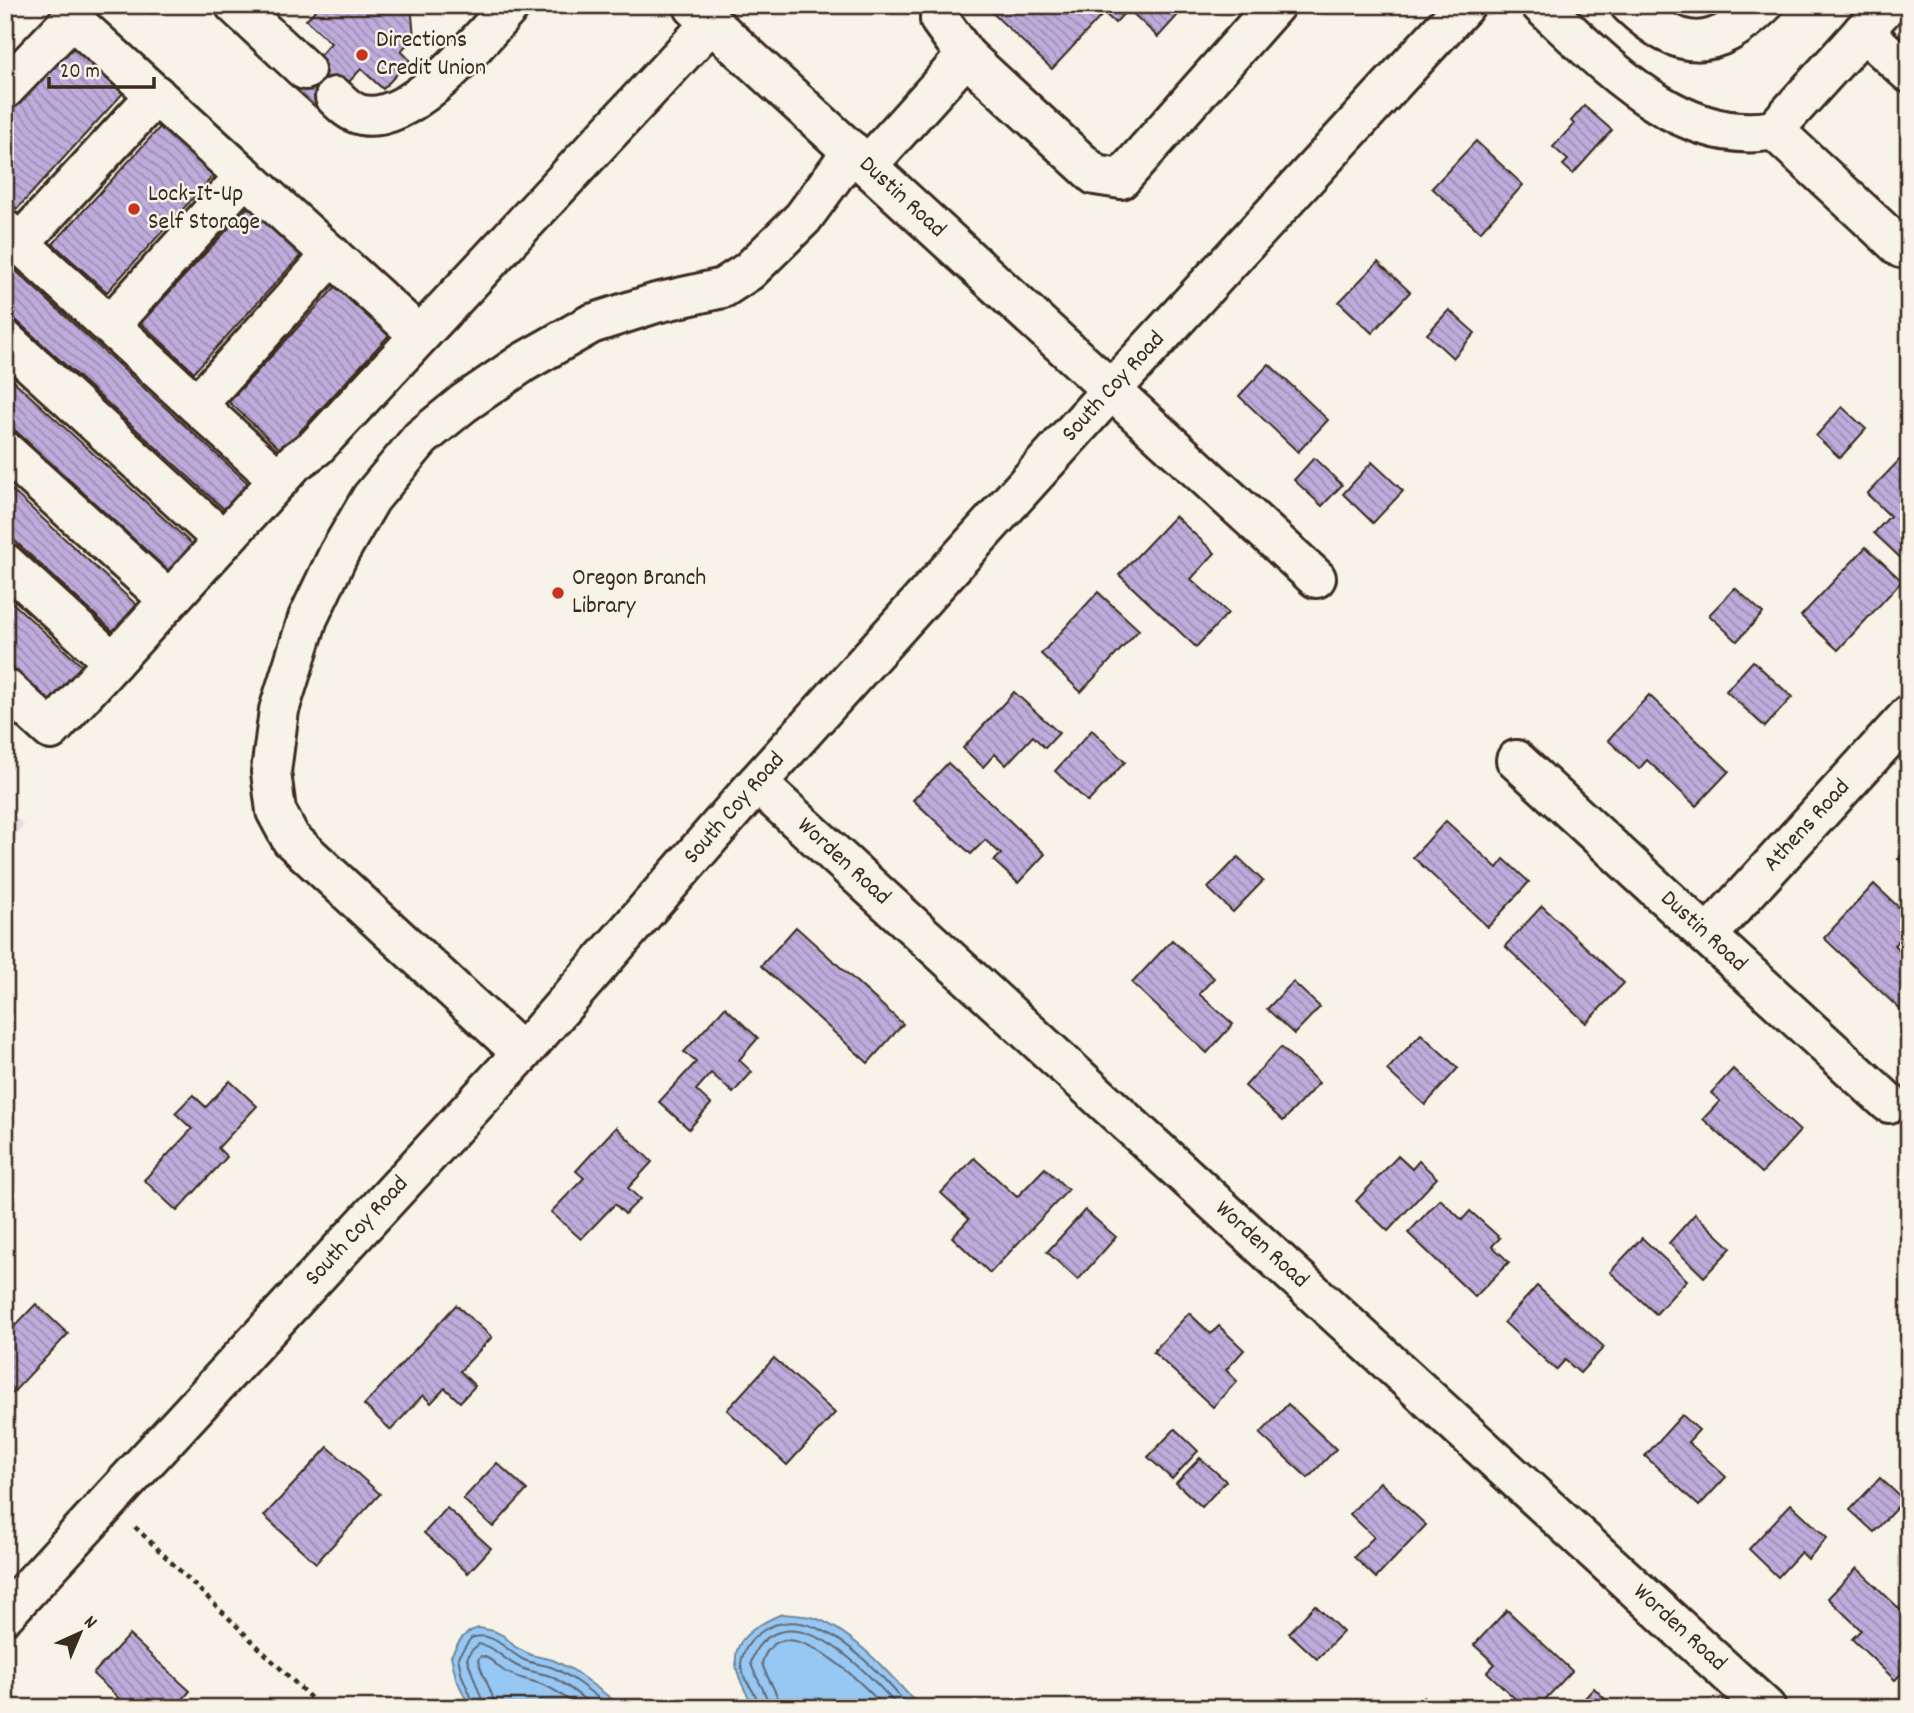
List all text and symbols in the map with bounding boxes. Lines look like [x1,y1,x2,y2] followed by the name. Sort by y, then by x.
[376,24,486,86] place label: Directions Credit Union
[49,46,154,90] scale bar
[354,47,370,63] marker: Directions Credit Union
[60,58,100,88] text: 20 m
[851,149,953,247] street label: Dustin Road
[148,178,260,240] place label: Lock-It-Up Self Storage
[126,201,142,217] marker: Lock-It-Up Self Storage
[1054,324,1174,450] street label: South Coy Road
[572,562,706,624] place label: Oregon Branch Library
[550,585,566,601] marker: Oregon Branch Library
[676,745,794,872] street label: South Coy Road
[1756,772,1859,880] street label: Athens Road
[789,810,898,914] street label: Worden Road
[1652,883,1754,981] street label: Dustin Road
[298,1169,417,1295] street label: South Coy Road
[1207,1193,1316,1297] street label: Worden Road
[1625,1576,1734,1680] street label: Worden Road
[46,1598,116,1668] north arrow
[77,1610,102,1636] text: N

